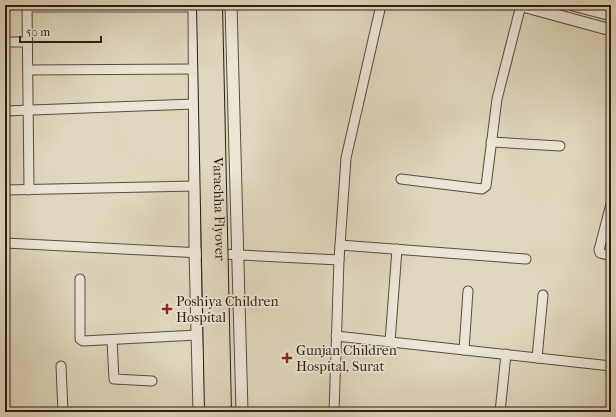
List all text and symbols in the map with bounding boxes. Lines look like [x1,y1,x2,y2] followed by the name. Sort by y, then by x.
[20,18,101,44] scale bar
[26,25,50,39] text: 50 m
[209,156,229,261] street label: Varachha Flyover
[176,293,279,326] place label: Poshiya Children Hospital
[161,303,173,315] marker: Poshiya Children Hospital
[296,342,397,375] place label: Gunjan Children Hospital, Surat
[281,352,293,364] marker: Gunjan Children Hospital, Surat

